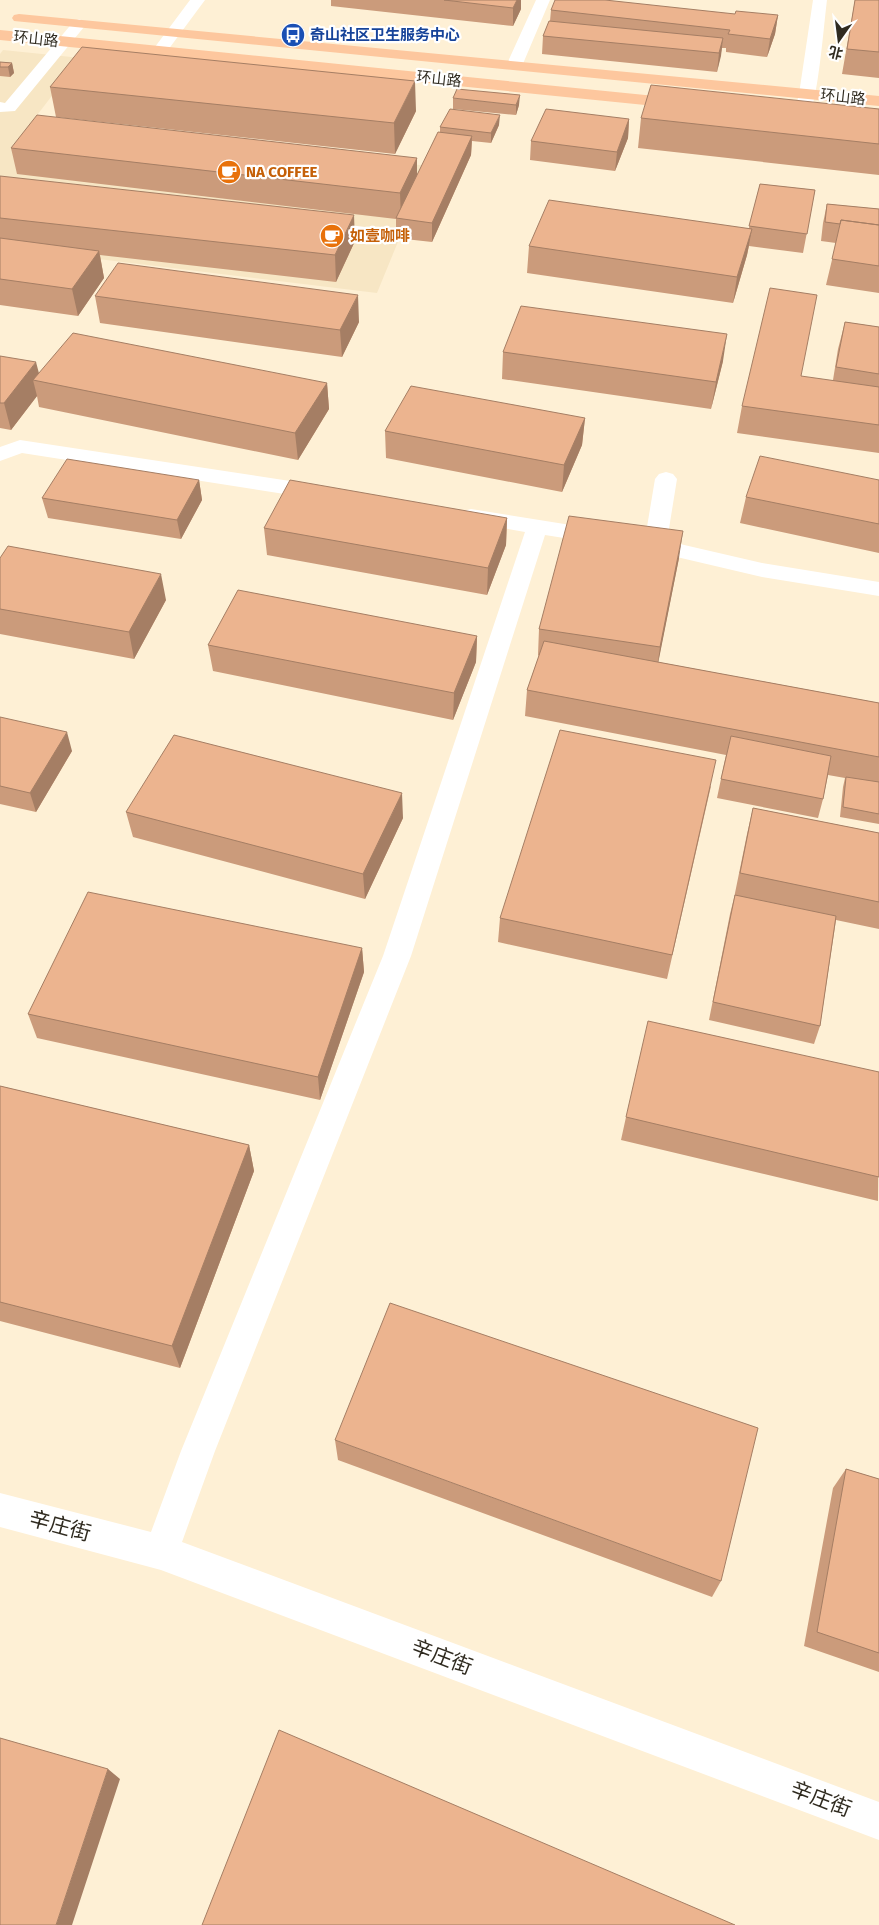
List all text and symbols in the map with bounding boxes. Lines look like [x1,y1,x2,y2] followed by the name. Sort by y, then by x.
[814,15,864,65] north arrow
[280,22,306,48] bus stop icon: 奇山社区卫生服务中心
[310,26,460,44] place label: 奇山社区卫生服务中心
[13,28,59,50] street label: 环山路
[827,42,845,62] text: 北
[416,68,462,90] street label: 环山路
[820,86,866,108] street label: 环山路
[216,159,242,185] cafe icon: NA COFFEE
[246,163,318,181] place label: NA COFFEE
[319,223,345,249] cafe icon: 如壹咖啡
[350,227,410,245] place label: 如壹咖啡
[26,1505,94,1547] street label: 辛庄街
[408,1634,476,1680] street label: 辛庄街
[787,1776,855,1822] street label: 辛庄街

